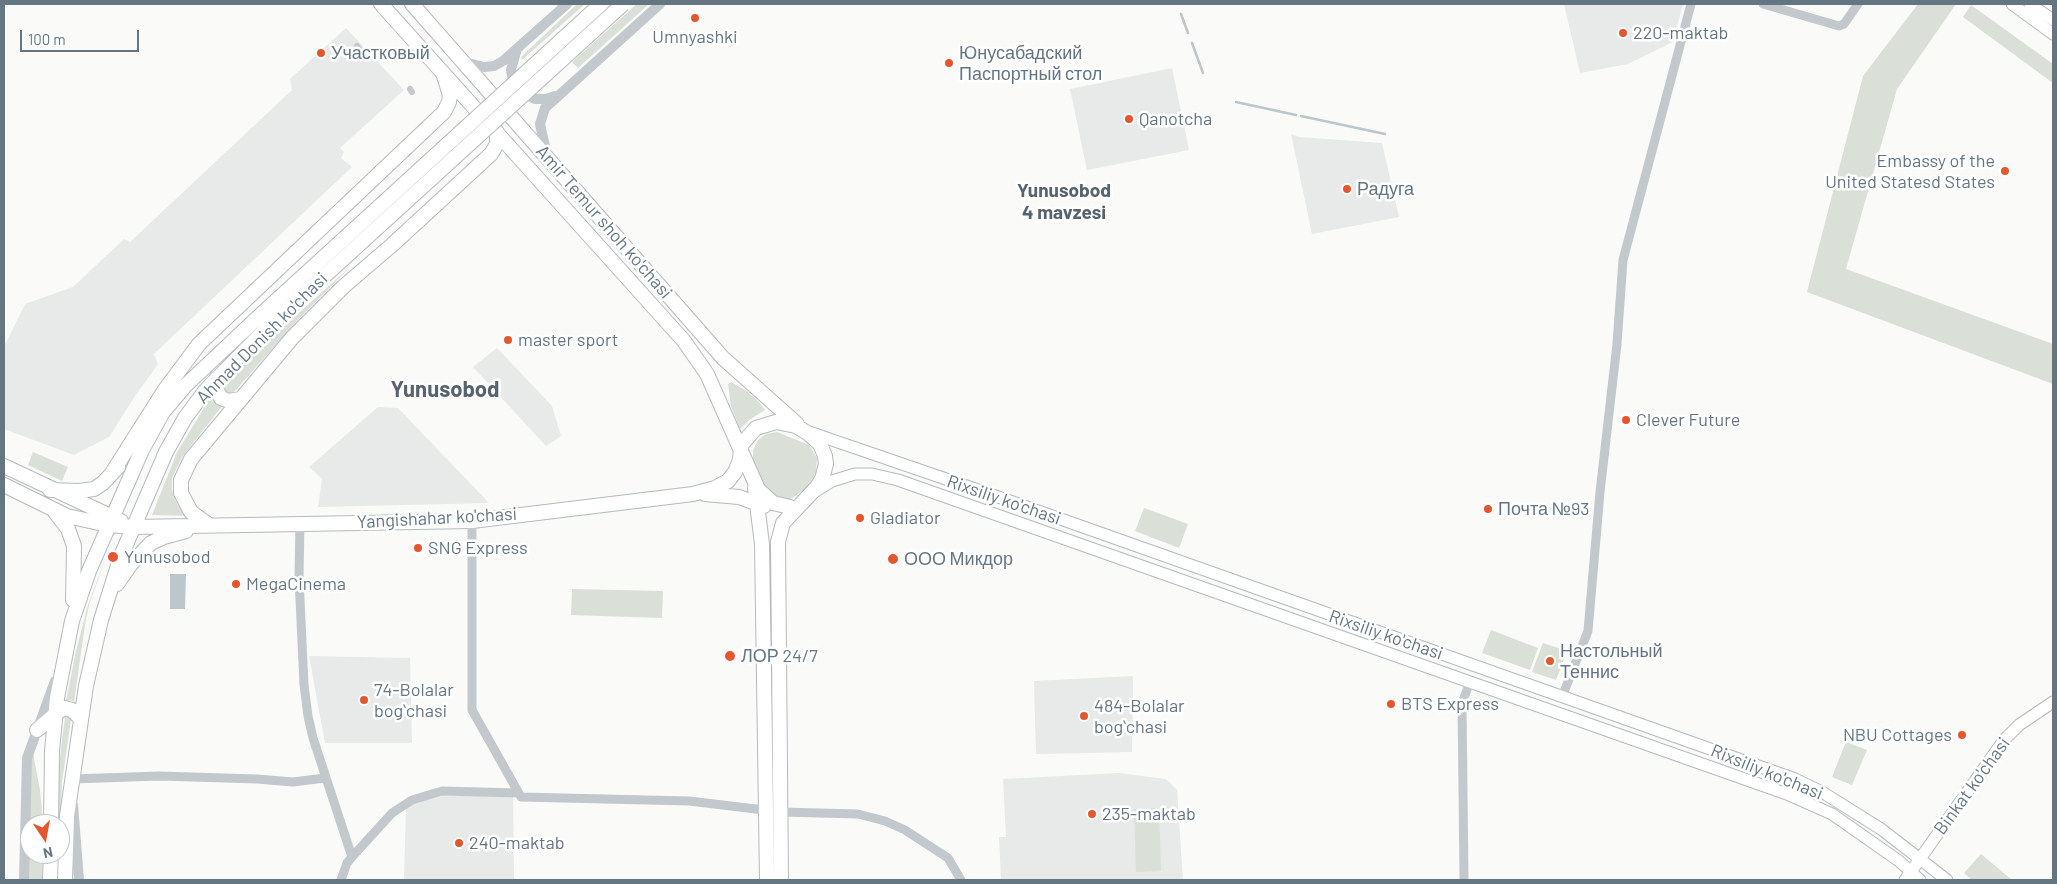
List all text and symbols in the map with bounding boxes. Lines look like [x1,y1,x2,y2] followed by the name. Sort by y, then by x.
[689,12,701,24] marker: Umnyashki
[22,20,141,52] scale bar
[1633,22,1728,44] place label: 220-maktab
[652,26,738,48] place label: Umnyashki
[1617,27,1629,39] marker: 220-maktab
[28,30,66,48] text: 100 m
[331,42,430,64] place label: Участковый
[959,42,1102,84] place label: Юнусабадский Паспортный стол
[315,47,327,59] marker: Участковый
[943,57,955,69] marker: Юнусабадский Паспортный стол
[1139,108,1212,130] place label: Qanotcha
[1123,113,1135,125] marker: Qanotcha
[531,141,677,303] street label: Amir Temur shoh ko'chasi
[1825,150,1995,192] place label: Embassy of the United Statesd States
[1999,165,2011,177] marker: Embassy of the United Statesd States
[1357,178,1414,200] place label: Радуга
[1017,180,1111,224] district label: Yunusobod 4 mavzesi
[1341,183,1353,195] marker: Радуга
[192,268,332,408] street label: Ahmad Donish ko'chasi
[518,329,618,351] place label: master sport
[502,334,514,346] marker: master sport
[390,377,500,403] district label: Yunusobod
[1636,409,1740,431] place label: Clever Future
[1620,414,1632,426] marker: Clever Future
[944,470,1064,530] street label: Rixsiliy ko'chasi
[1498,498,1590,520] place label: Почта №93
[356,503,518,533] street label: Yangishahar ko'chasi
[1482,503,1494,515] marker: Почта №93
[870,507,941,529] place label: Gladiator
[854,512,866,524] marker: Gladiator
[428,537,528,559] place label: SNG Express
[412,542,424,554] marker: SNG Express
[124,546,210,568] place label: Yunusobod
[904,548,1013,570] place label: ООО Микдор
[106,550,120,564] marker: Yunusobod
[886,552,900,566] marker: ООО Микдор
[246,573,346,595] place label: MegaCinema
[230,578,242,590] marker: MegaCinema
[1326,605,1446,665] street label: Rixsiliy ko'chasi
[1560,640,1662,682] place label: Настольный Теннис
[741,645,818,667] place label: ЛОР 24/7
[723,649,737,663] marker: ЛОР 24/7
[1544,655,1556,667] marker: Настольный Теннис
[374,679,454,722] place label: 74-Bolalar bogʻchasi
[1401,693,1499,715] place label: BTS Express
[358,694,370,706] marker: 74-Bolalar bogʻchasi
[1094,695,1185,738] place label: 484-Bolalar bogʻchasi
[1385,698,1397,710] marker: BTS Express
[1078,710,1090,722] marker: 484-Bolalar bogʻchasi
[1843,724,1952,746] place label: NBU Cottages
[1956,729,1968,741] marker: NBU Cottages
[1929,733,2015,839] street label: Binkat ko'chasi
[1708,740,1826,804] street label: Rixsiliy ko'chasi
[1102,803,1196,825] place label: 235-maktab
[1086,808,1098,820] marker: 235-maktab
[20,814,70,864] north arrow
[469,832,565,854] place label: 240-maktab
[453,837,465,849] marker: 240-maktab
[42,844,54,862] text: N

